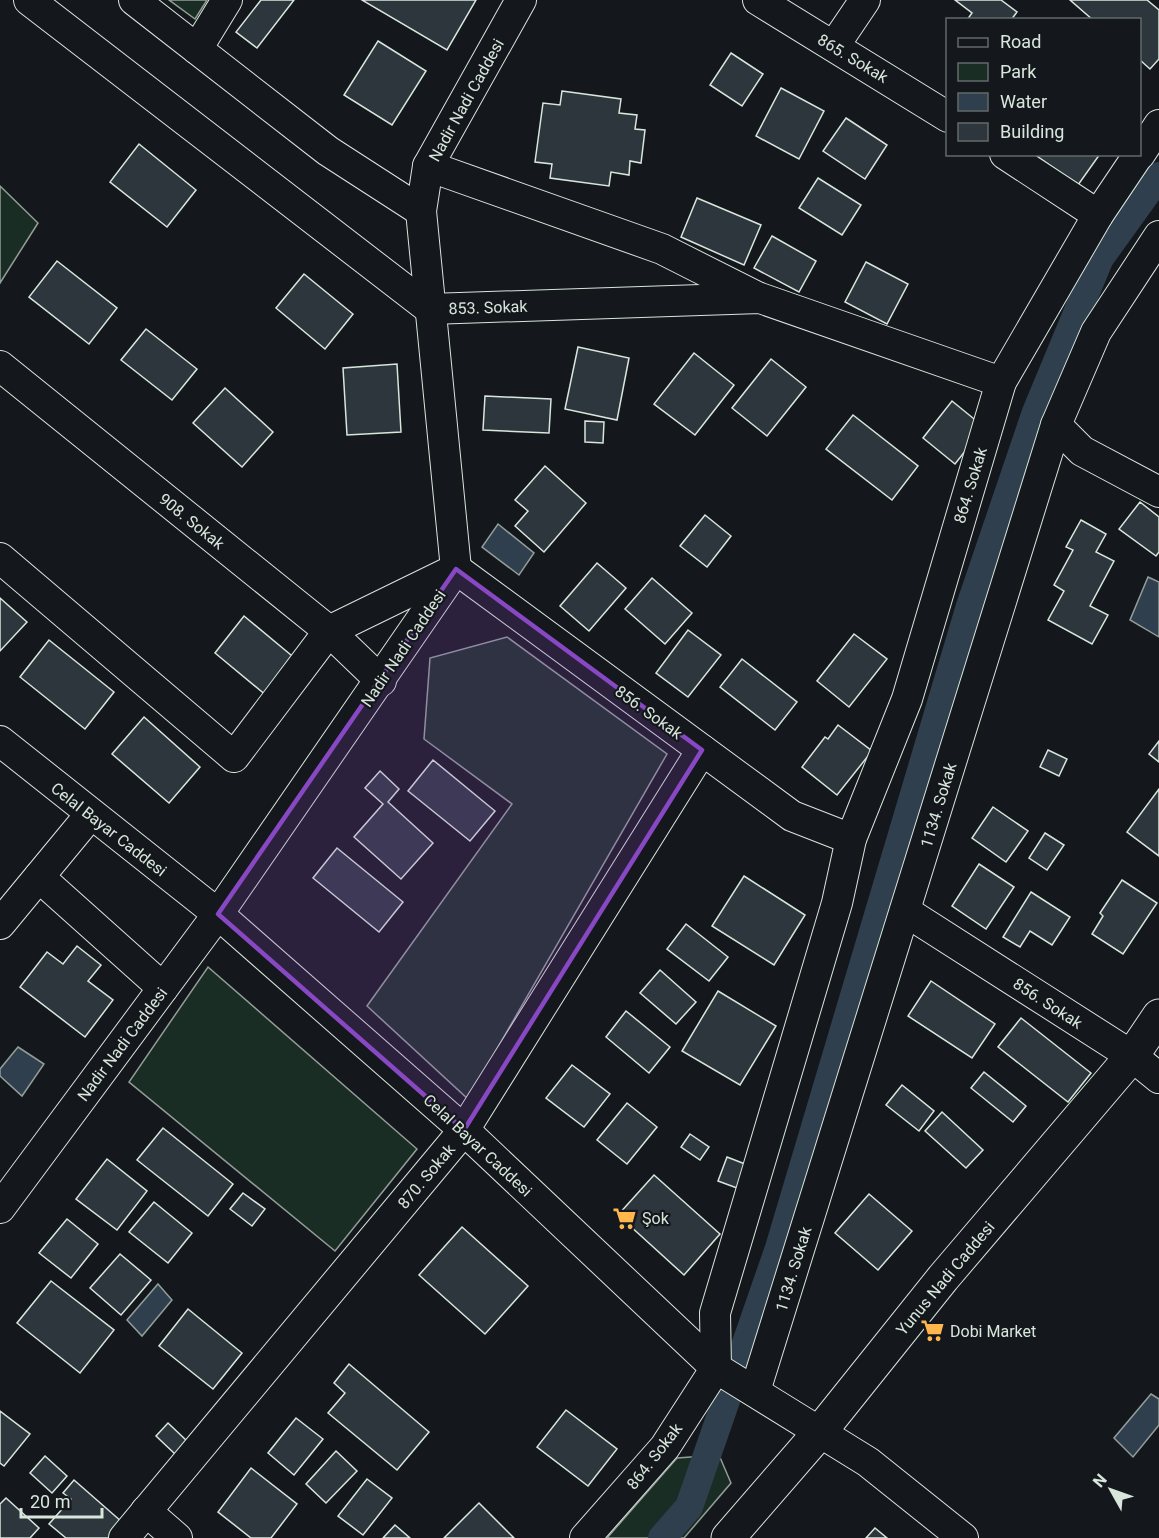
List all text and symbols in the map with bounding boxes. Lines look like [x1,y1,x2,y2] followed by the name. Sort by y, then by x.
[946,18,1141,156] legend
[814,30,892,87] street label: 865. Sokak
[1000,31,1041,52] text: Road
[425,36,508,165] street label: Nadir Nadi Caddesi
[1000,61,1037,82] text: Park
[1000,91,1047,112] text: Water
[1000,121,1064,142] text: Building
[448,297,529,318] street label: 853. Sokak
[950,444,991,526] street label: 864. Sokak
[155,489,229,554] street label: 908. Sokak
[357,586,450,710] street label: Nadir Nadi Caddesi
[611,682,687,744] street label: 856. Sokak
[917,760,961,850] street label: 1134. Sokak
[47,778,170,880] street label: Celal Bayar Caddesi
[1010,974,1087,1033] street label: 856. Sokak
[74,984,171,1105] street label: Nadir Nadi Caddesi
[420,1090,536,1200] street label: Celal Bayar Caddesi
[394,1139,460,1213] street label: 870. Sokak
[611,1205,637,1231] supermarket icon: Şok
[642,1209,670,1228] place label: Şok
[892,1218,999,1339] street label: Yunus Nadi Caddesi
[772,1224,816,1314] street label: 1134. Sokak
[919,1318,945,1344] supermarket icon: Dobi Market
[950,1322,1036,1341] place label: Dobi Market
[623,1419,687,1493] street label: 864. Sokak
[1081,1460,1141,1520] north arrow
[1089,1470,1111,1491] text: N
[21,1481,102,1519] scale bar
[30,1491,70,1512] text: 20 m

